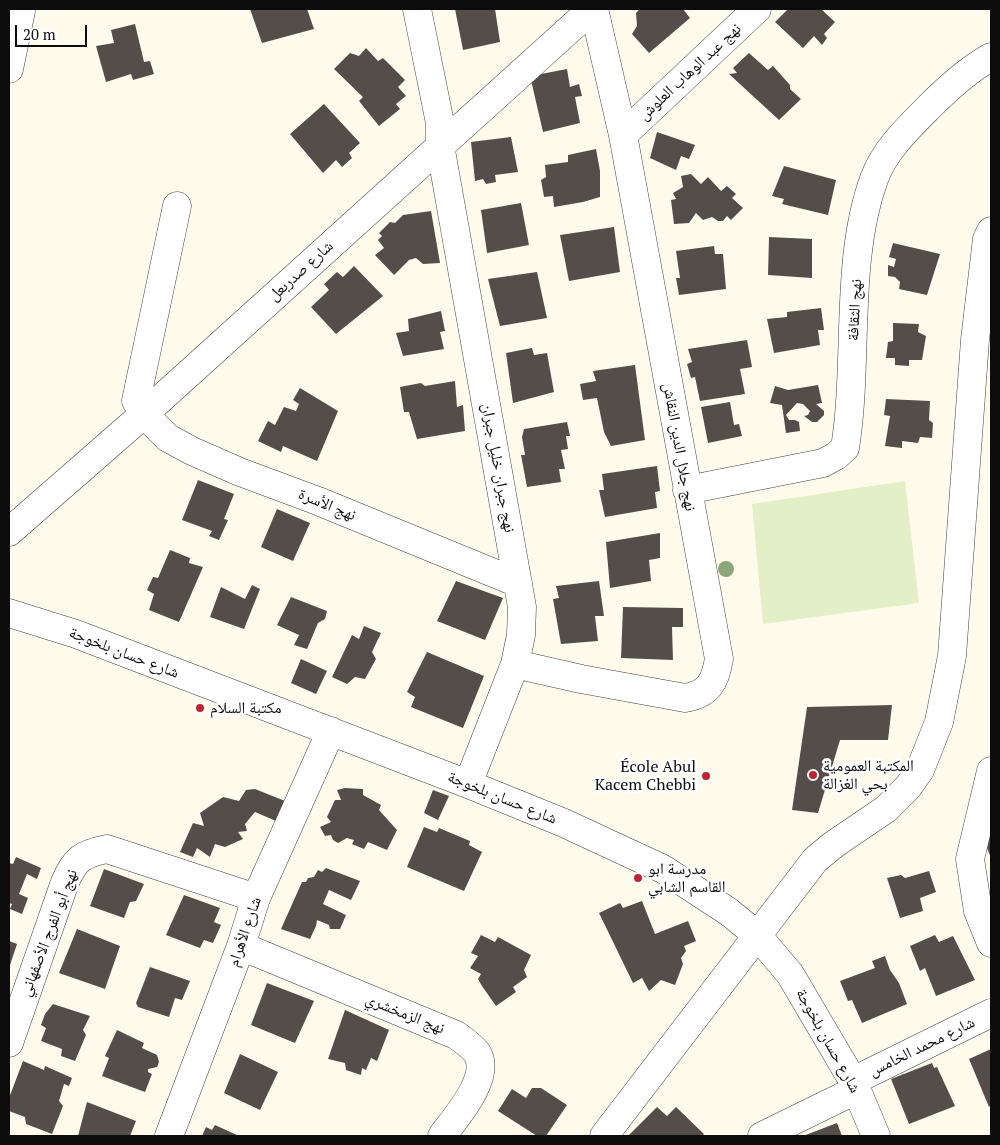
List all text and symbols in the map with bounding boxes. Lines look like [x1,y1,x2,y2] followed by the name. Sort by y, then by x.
[18,15,90,47] scale bar
[635,19,745,125] street label: نهج عبد الوهاب العلوش
[23,24,56,44] text: 20 m
[264,237,338,305] street label: شارع صدربعل
[844,278,866,342] street label: نهج الثقافة
[658,381,700,513] street label: نهج جلال الدين النقاش
[477,402,519,534] street label: نهج جبران خليل جبران
[295,485,359,525] street label: نهج الأسرة
[66,623,182,683] street label: شارع حسان بلخوجة
[210,698,282,718] place label: مكتبة السلام
[194,702,206,714] marker: مكتبة السلام
[823,756,914,794] place label: المكتبة العمومية بحي الغزالة
[595,757,696,795] place label: École Abul Kacem Chebbi
[445,767,559,829] street label: شارع حسان بلخوجة
[807,769,819,781] marker: المكتبة العمومية بحي الغزالة
[700,770,712,782] marker: École Abul Kacem Chebbi
[648,859,726,897] place label: مدرسة ابو القاسم الشابي
[16,867,82,999] street label: نهج أبو الفرج الأصفهاني
[632,872,644,884] marker: مدرسة ابو القاسم الشابي
[224,895,266,969] street label: شارع الأهرام
[791,985,865,1097] street label: شارع حسان بلخوجة
[363,989,447,1039] street label: نهج الزمخشري
[866,1013,978,1081] street label: شارع محمد الخامس

